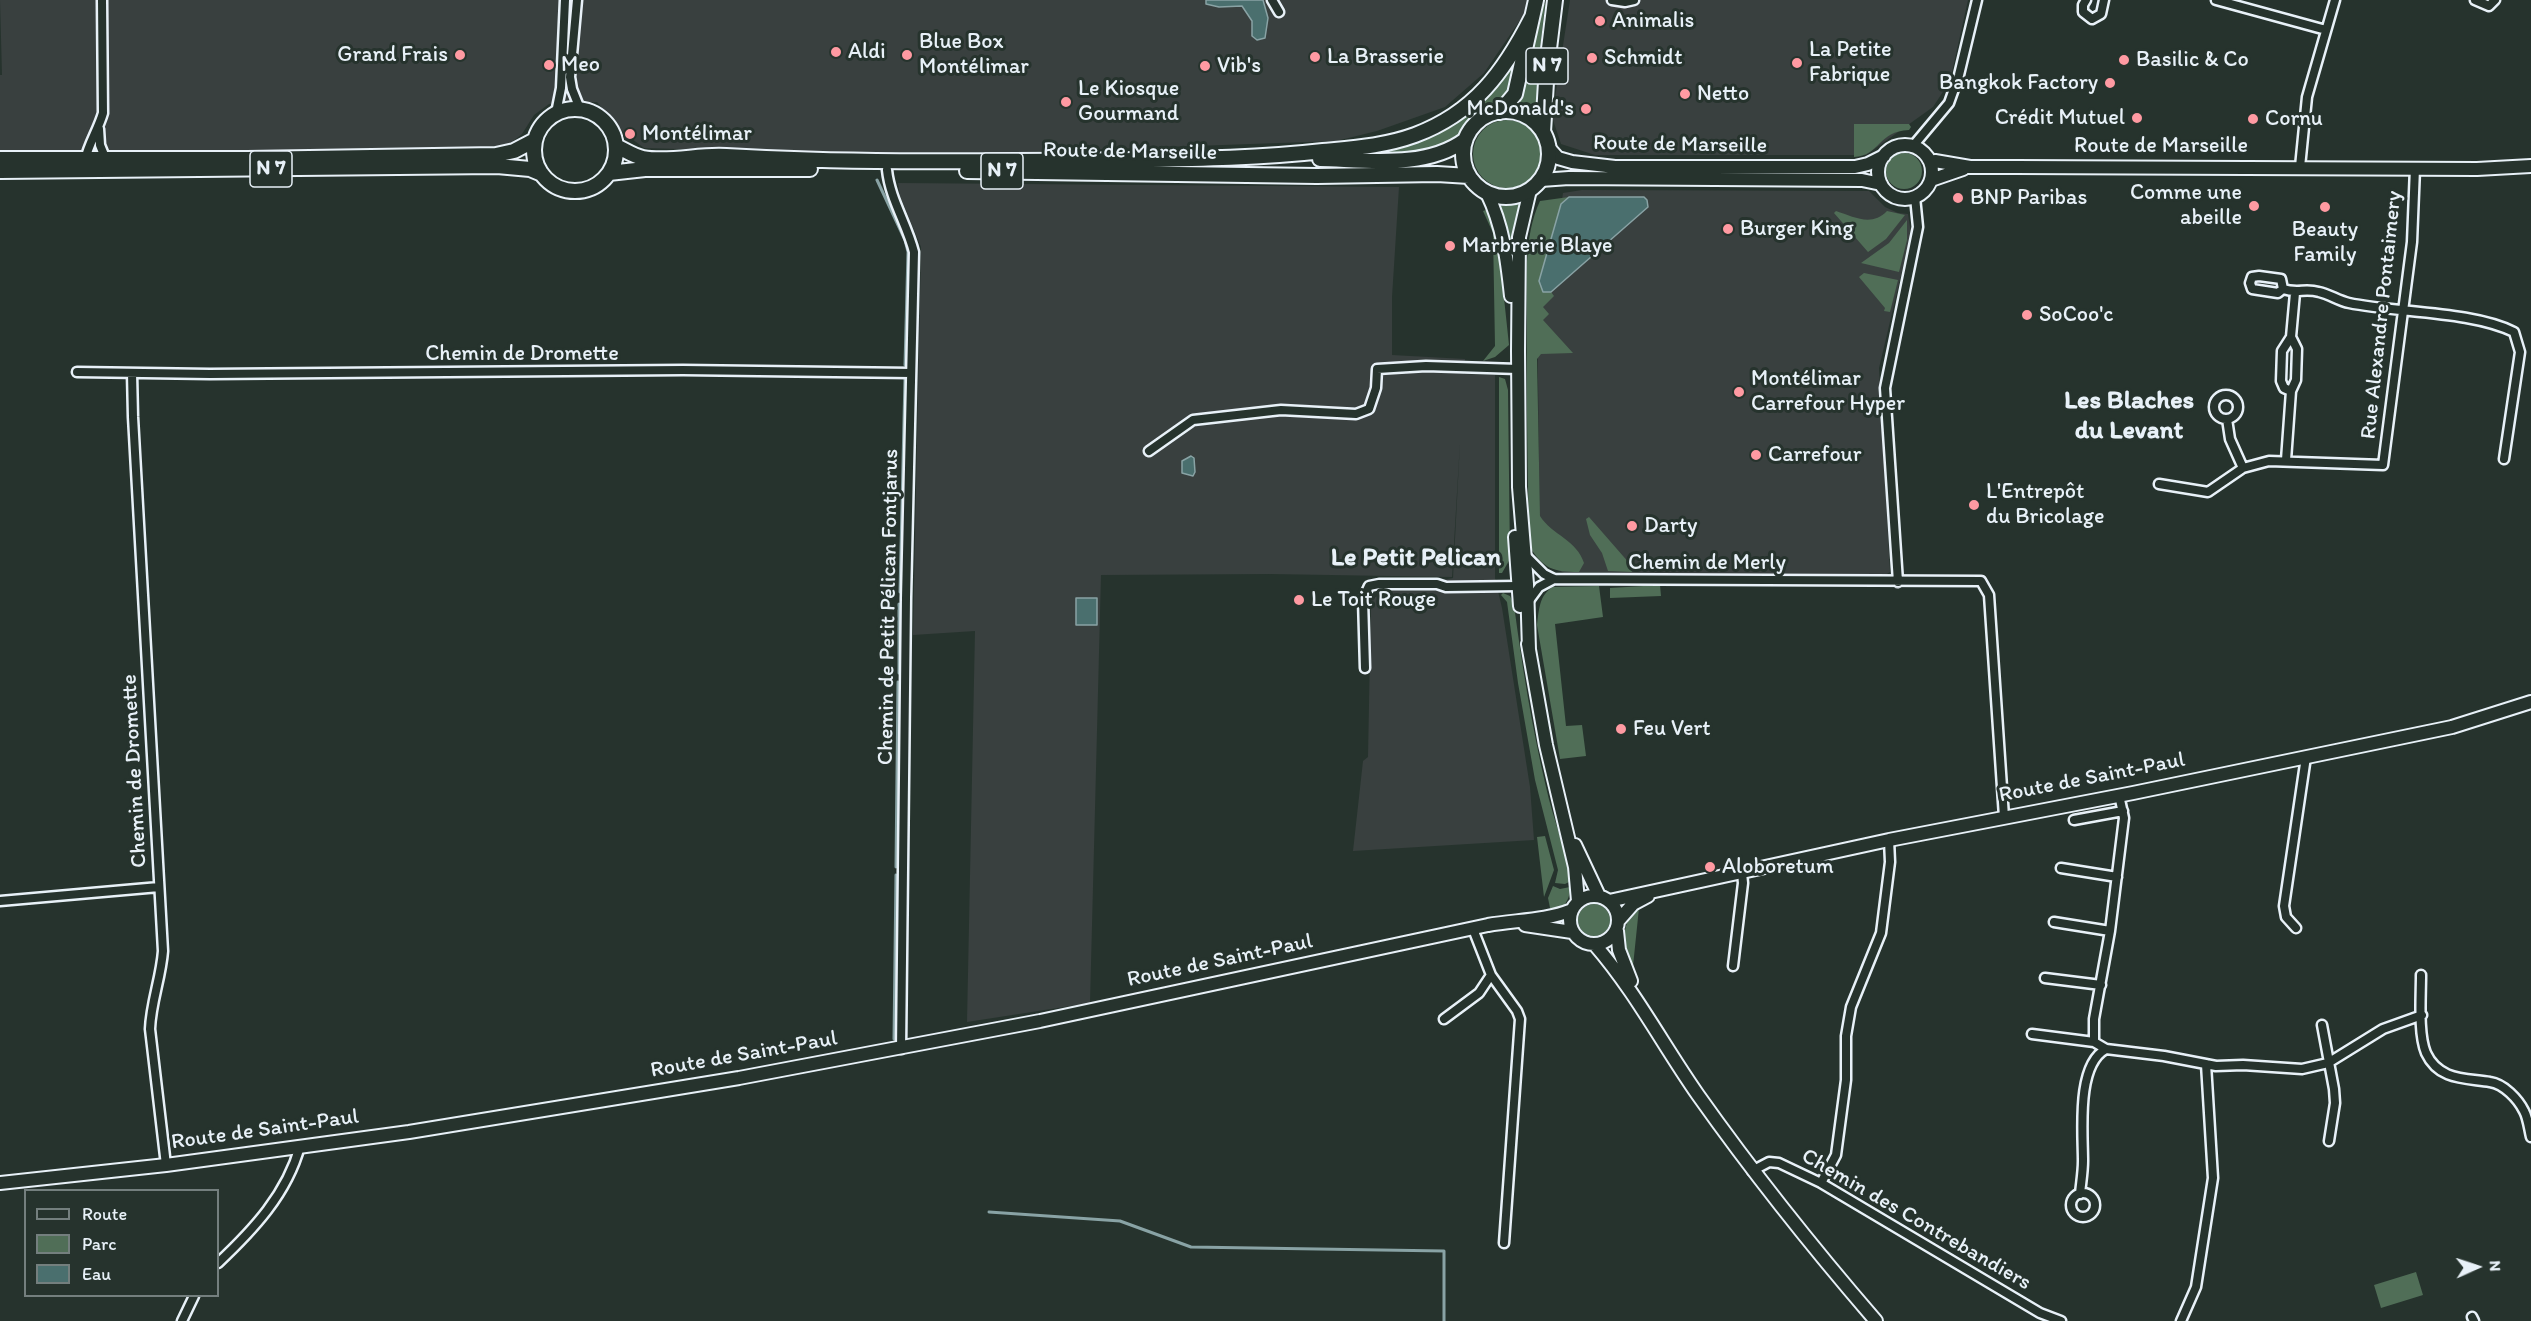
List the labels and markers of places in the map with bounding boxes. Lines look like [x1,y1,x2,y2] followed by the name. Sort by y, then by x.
[1612,8,1694,34] place label: Animalis
[1593,14,1607,28] marker: Animalis
[919,29,1029,80] place label: Blue Box Montélimar
[1809,37,1892,88] place label: La Petite Fabrique
[848,39,886,65] place label: Aldi
[337,42,448,68] place label: Grand Frais
[1327,44,1444,70] place label: La Brasserie
[829,45,843,59] marker: Aldi
[1604,45,1682,71] place label: Schmidt
[2136,47,2249,73] place label: Basilic & Co
[453,48,467,62] marker: Grand Frais
[900,48,914,62] marker: Blue Box Montélimar
[1308,50,1322,64] marker: La Brasserie
[1585,51,1599,65] marker: Schmidt
[561,52,600,78] place label: Meo
[1217,53,1261,79] place label: Vib's
[2117,53,2131,67] marker: Basilic & Co
[1790,56,1804,70] marker: La Petite Fabrique
[542,58,556,72] marker: Meo
[1198,59,1212,73] marker: Vib's
[1939,70,2098,96] place label: Bangkok Factory
[1078,76,1179,128] place label: Le Kiosque Gourmand
[2103,76,2117,90] marker: Bangkok Factory
[1697,81,1749,107] place label: Netto
[1678,87,1692,101] marker: Netto
[1059,95,1073,109] marker: Le Kiosque Gourmand
[1466,96,1574,122] place label: McDonald's
[1579,102,1593,116] marker: McDonald's
[1995,105,2125,131] place label: Crédit Mutuel
[2265,106,2323,132] place label: Cornu
[2130,111,2144,125] marker: Crédit Mutuel
[2246,112,2260,126] marker: Cornu
[642,121,752,147] place label: Montélimar
[623,127,637,141] marker: Montélimar
[2130,180,2242,231] place label: Comme une abeille
[1970,185,2087,211] place label: BNP Paribas
[1951,191,1965,205] marker: BNP Paribas
[2247,199,2261,213] marker: Comme une abeille
[2318,200,2332,214] marker: Beauty Family
[1740,216,1854,242] place label: Burger King
[2292,217,2358,268] place label: Beauty Family
[1721,222,1735,236] marker: Burger King
[1462,233,1613,259] place label: Marbrerie Blaye
[1443,239,1457,253] marker: Marbrerie Blaye
[2039,302,2114,328] place label: SoCoo'c
[2020,308,2034,322] marker: SoCoo'c
[1751,366,1905,418] place label: Montélimar Carrefour Hyper
[1732,385,1746,399] marker: Montélimar Carrefour Hyper
[1768,442,1861,468] place label: Carrefour
[1749,448,1763,462] marker: Carrefour
[1986,479,2104,530] place label: L'Entrepôt du Bricolage
[1967,498,1981,512] marker: L'Entrepôt du Bricolage
[1644,513,1697,539] place label: Darty
[1625,519,1639,533] marker: Darty
[1311,587,1436,613] place label: Le Toit Rouge
[1292,593,1306,607] marker: Le Toit Rouge
[1633,716,1711,742] place label: Feu Vert
[1614,722,1628,736] marker: Feu Vert
[1722,854,1834,880] place label: Aloboretum
[1703,860,1717,874] marker: Aloboretum

